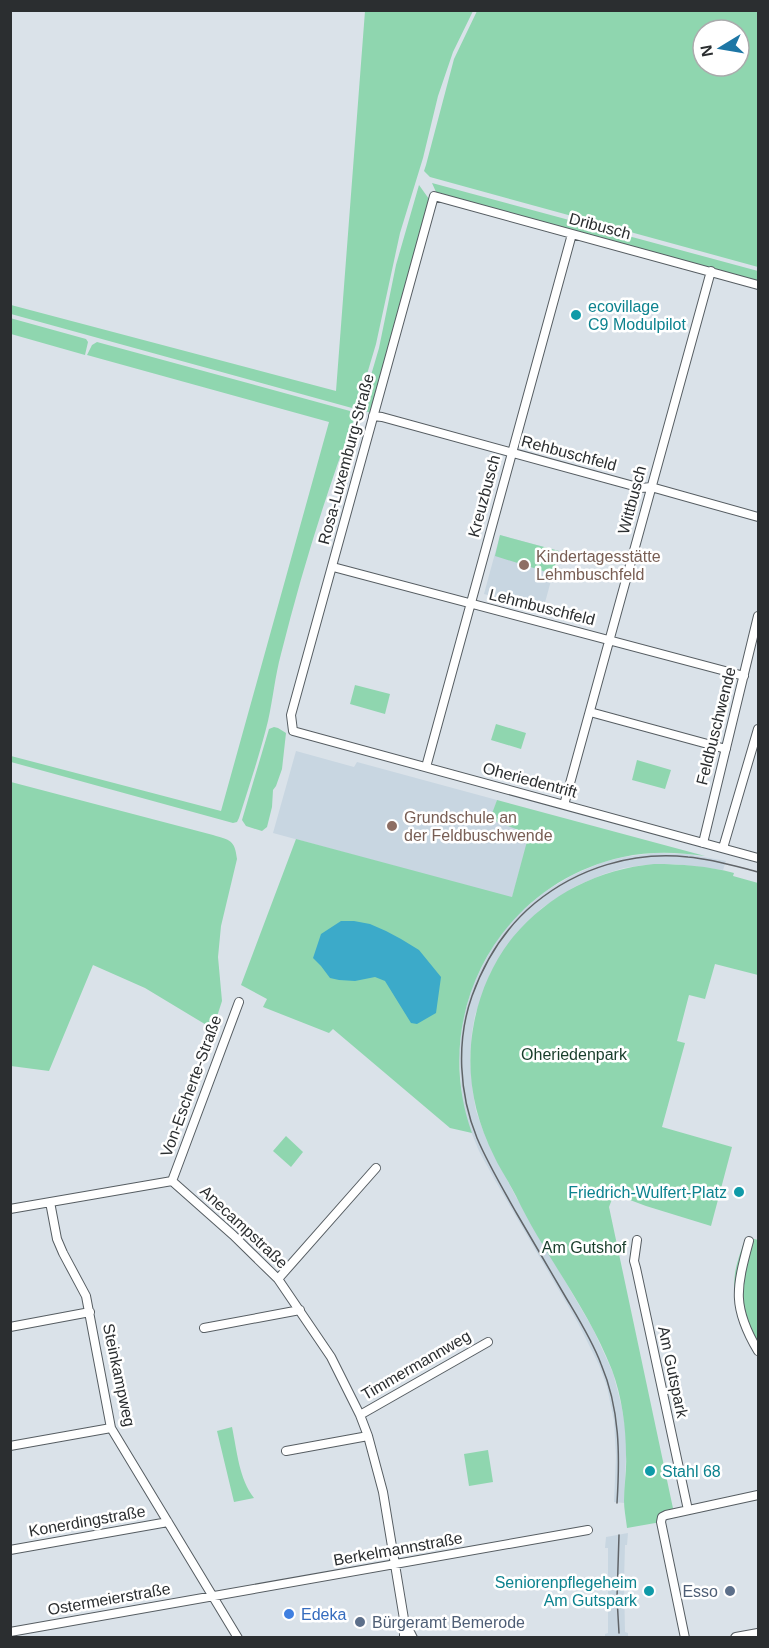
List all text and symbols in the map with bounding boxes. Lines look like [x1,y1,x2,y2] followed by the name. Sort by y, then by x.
[691,18,751,78] north arrow
[697,43,716,58] text: N
[567,210,633,242] street label: Dribusch
[588,298,686,333] place label: ecovillage C9 Modulpilot
[569,308,583,322] marker: ecovillage C9 Modulpilot
[315,372,377,546] street label: Rosa-Luxemburg-Straße
[520,432,618,474] street label: Rehbuschfeld
[465,453,503,539] street label: Kreuzbusch
[615,464,649,536] street label: Wittbusch
[536,548,661,583] place label: Kindertagesstätte Lehmbuschfeld
[517,558,531,572] marker: Kindertagesstätte Lehmbuschfeld
[487,586,597,628] street label: Lehmbuschfeld
[693,665,739,787] street label: Feldbuschwende
[481,759,580,801] street label: Oheriedentrift
[404,809,553,844] place label: Grundschule an der Feldbuschwende
[385,819,399,833] marker: Grundschule an der Feldbuschwende
[157,1013,225,1159] street label: Von-Escherte-Straße
[521,1046,628,1063] park label: Oheriedenpark
[197,1182,291,1272] street label: Anecampstraße
[568,1184,727,1201] place label: Friedrich-Wulfert-Platz
[732,1185,746,1199] marker: Friedrich-Wulfert-Platz
[542,1239,627,1256] park label: Am Gutshof
[100,1322,138,1428] street label: Steinkampweg
[655,1325,691,1420] street label: Am Gutspark
[358,1327,474,1403] street label: Timmermannweg
[662,1463,721,1480] place label: Stahl 68
[643,1464,657,1478] marker: Stahl 68
[27,1502,147,1540] street label: Konerdingstraße
[332,1529,464,1569] street label: Berkelmannstraße
[495,1574,638,1609] place label: Seniorenpflegeheim Am Gutspark
[46,1580,172,1618] street label: Ostermeierstraße
[682,1583,718,1600] place label: Esso
[642,1584,656,1598] marker: Seniorenpflegeheim Am Gutspark
[723,1584,737,1598] marker: Esso
[301,1606,346,1623] place label: Edeka
[282,1607,296,1621] marker: Edeka
[372,1614,525,1631] place label: Bürgeramt Bemerode
[353,1615,367,1629] marker: Bürgeramt Bemerode

